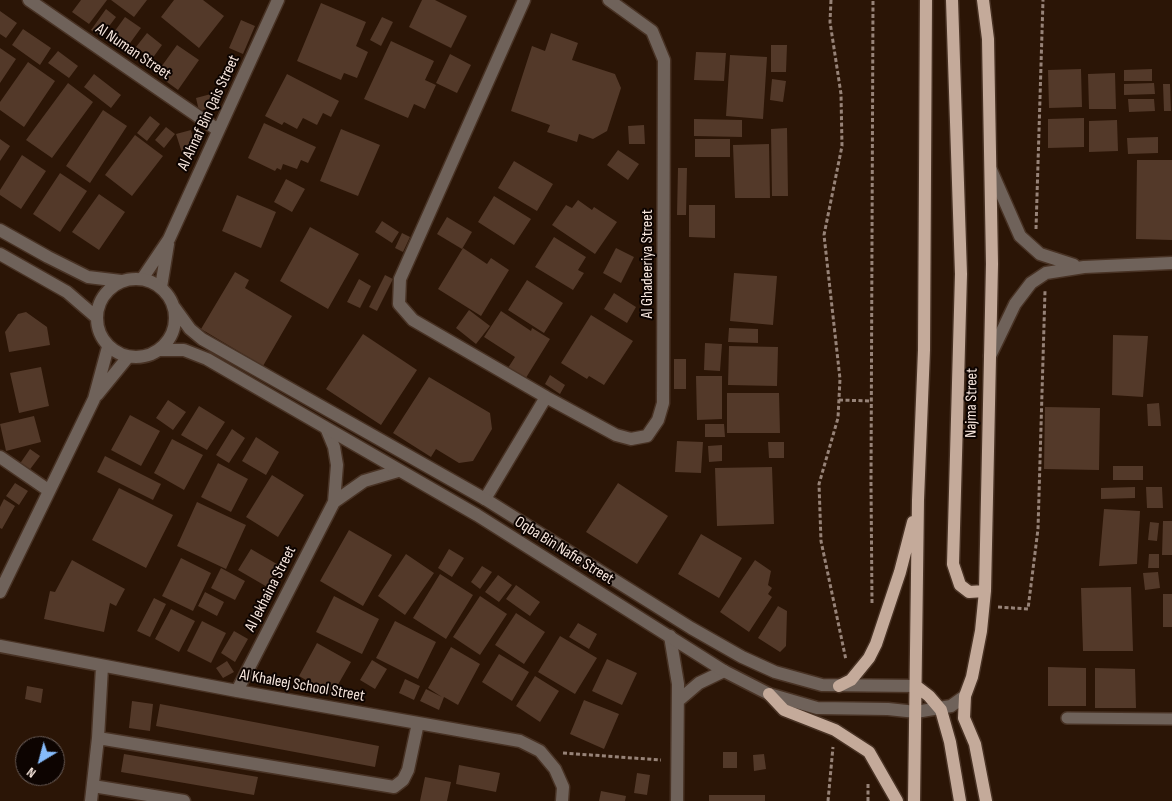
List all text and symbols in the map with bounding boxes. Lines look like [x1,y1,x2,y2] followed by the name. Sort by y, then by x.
[92,20,174,84] street label: Al Numan Street
[174,52,244,174] street label: Al Ahnaf Bin Qais Street
[638,209,658,319] street label: Al Ghadeeriya Street
[962,368,982,438] street label: Najma Street
[511,513,617,589] street label: Oqba Bin Nafie Street
[241,543,301,635] street label: Al Jekhaina Street
[238,666,366,706] street label: Al Khaleej School Street
[15,736,65,786] north arrow
[23,764,39,782] text: N

